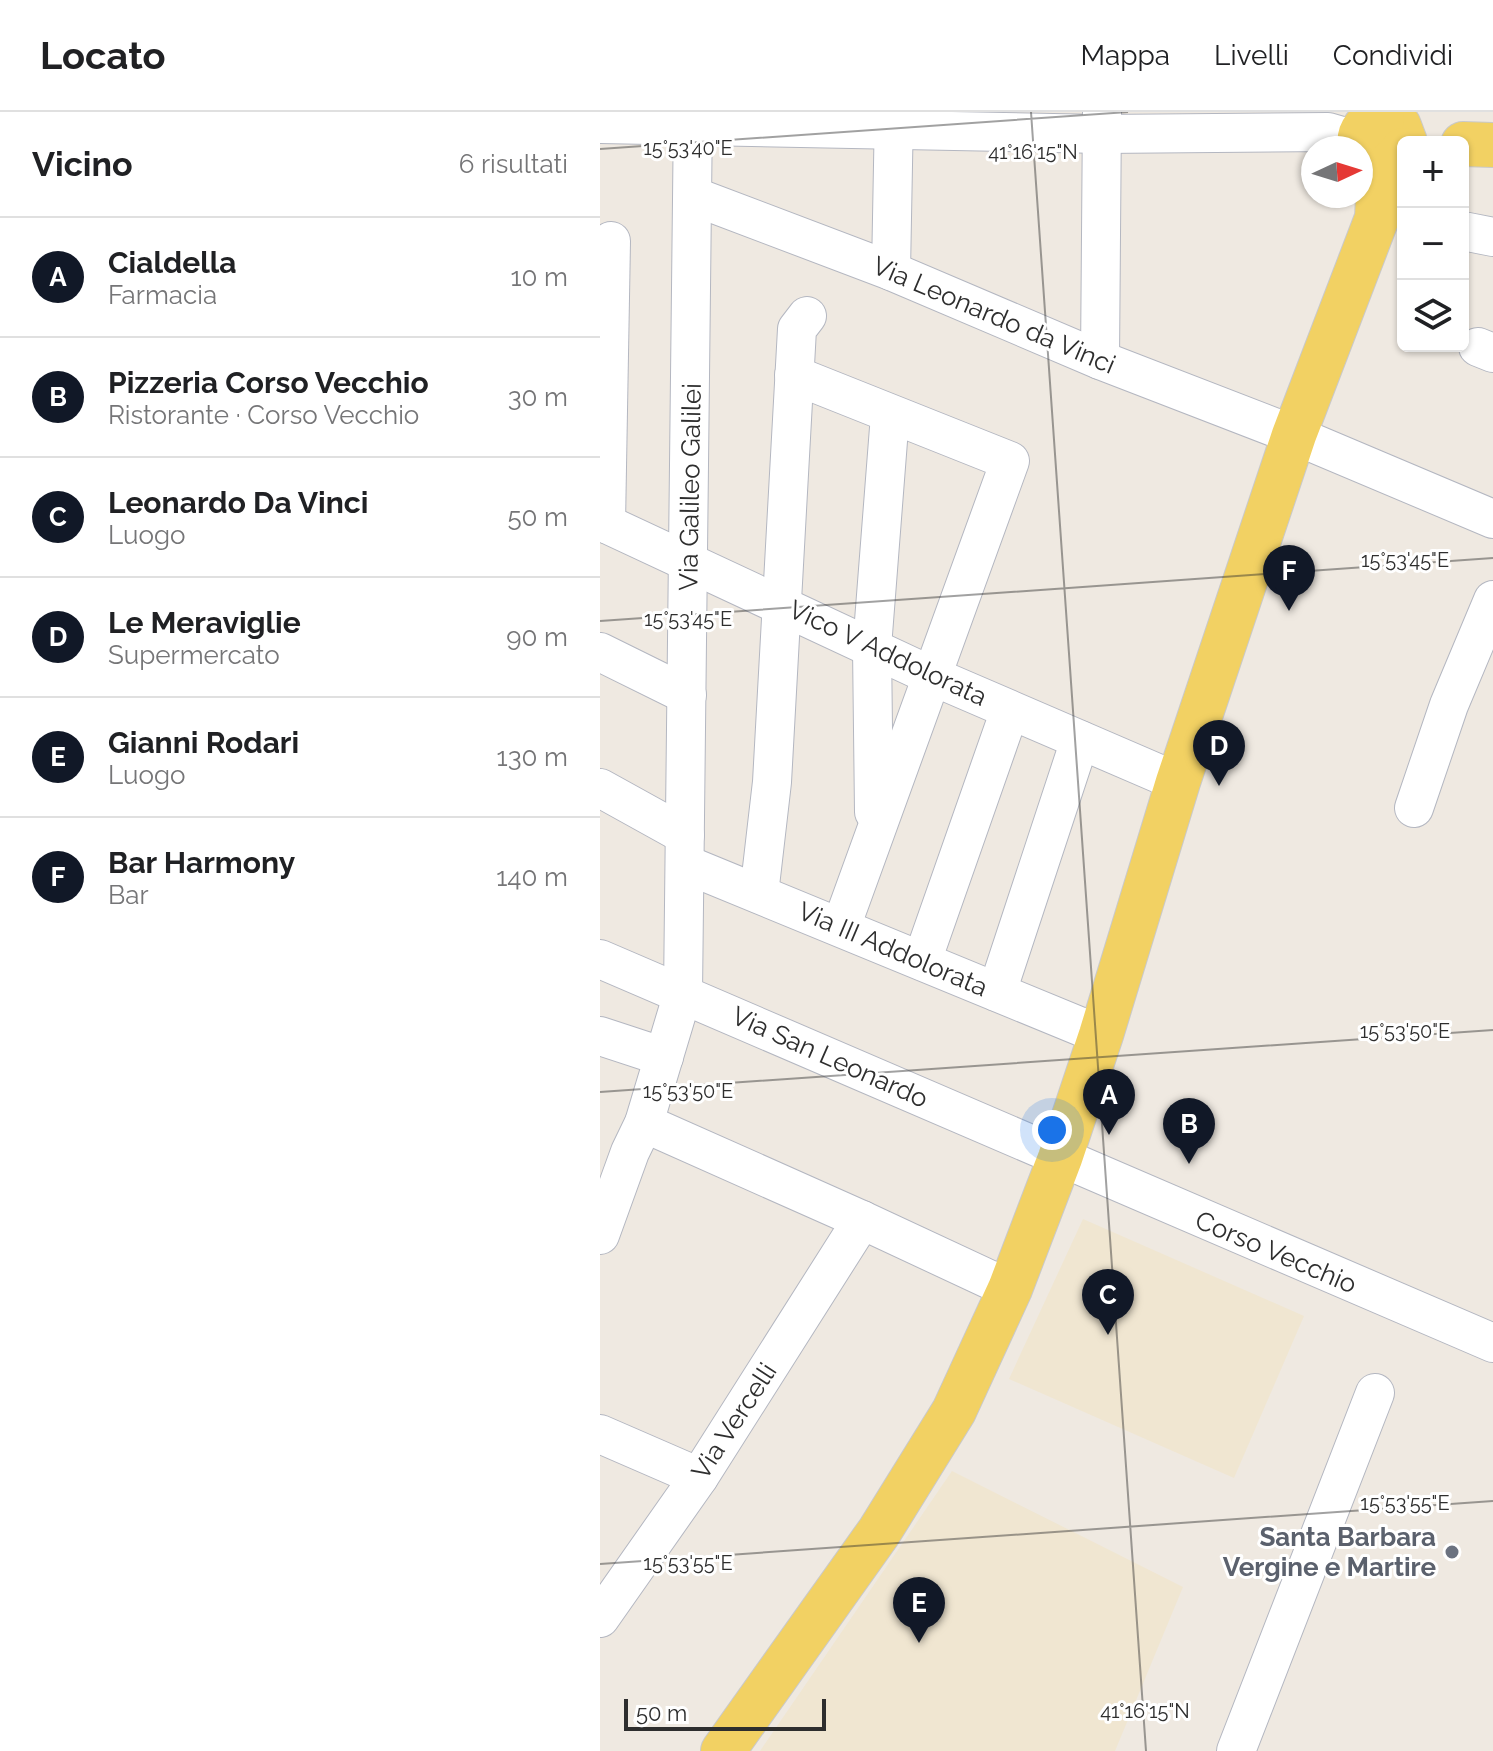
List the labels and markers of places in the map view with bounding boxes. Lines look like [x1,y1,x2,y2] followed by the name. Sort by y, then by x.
[1263,545,1315,611] pin: F
[1193,720,1245,786] pin: D
[1083,1069,1135,1135] pin: A
[1163,1098,1215,1164] pin: B
[1082,1269,1134,1335] pin: C
[1223,1522,1436,1582] place label: Santa Barbara Vergine e Martire
[1443,1543,1461,1561] marker: Santa Barbara Vergine e Martire
[893,1577,945,1643] pin: E

